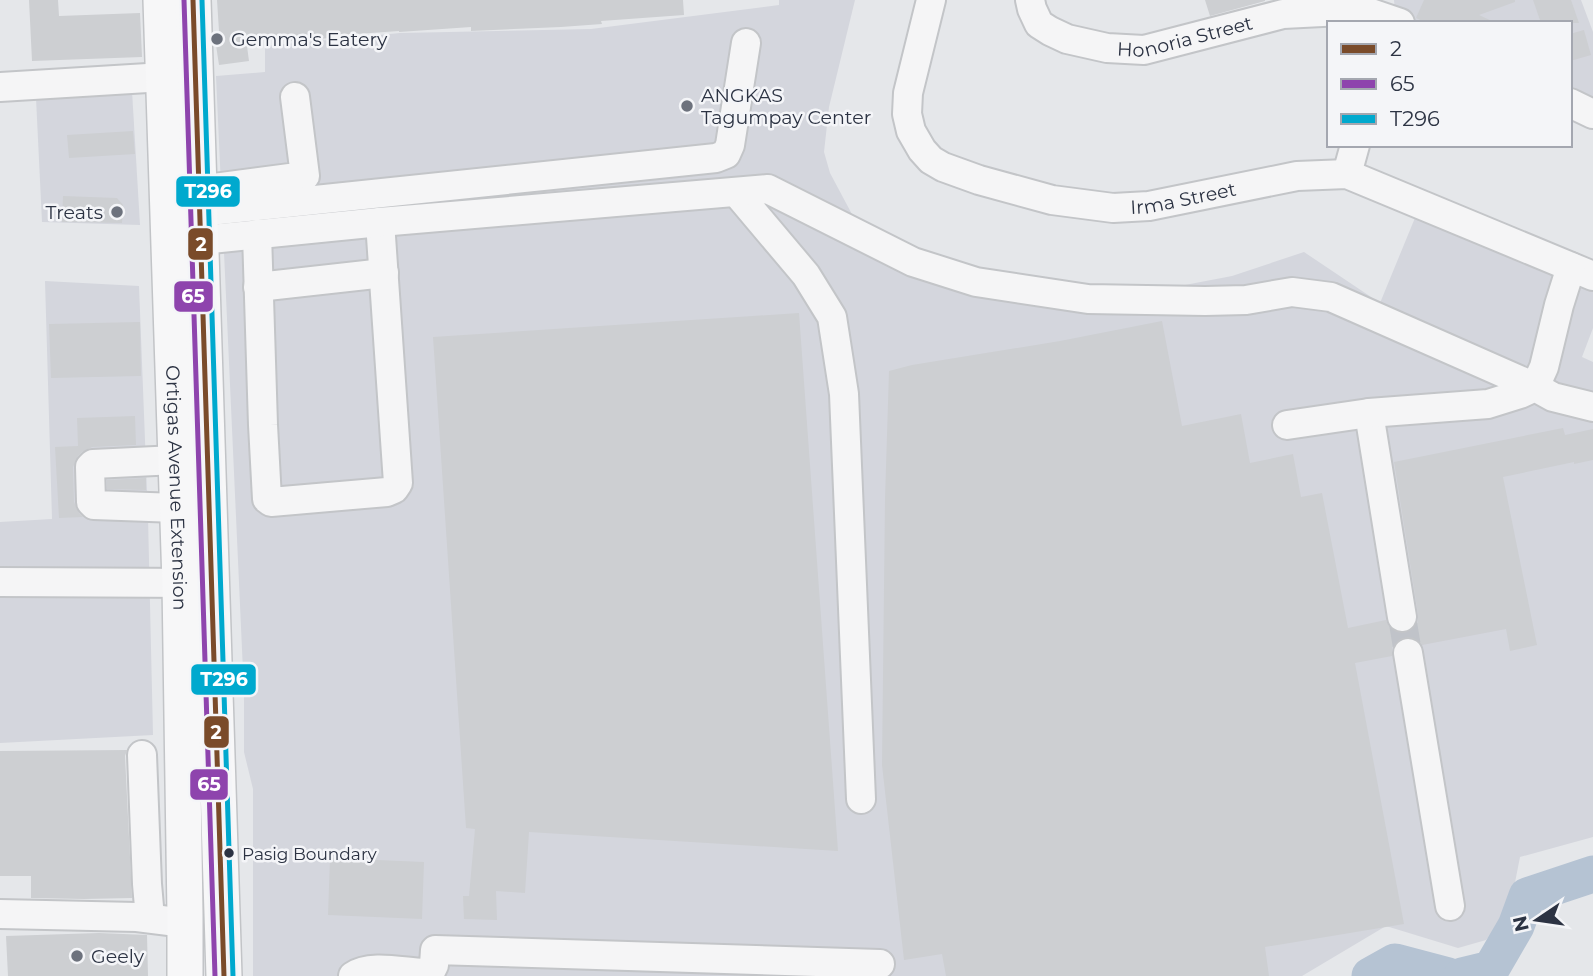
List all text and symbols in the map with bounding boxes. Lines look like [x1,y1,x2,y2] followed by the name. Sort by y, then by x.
[1117,11,1255,62] street label: Honoria Street
[1327,21,1572,147] legend
[231,28,388,51] place label: Gemma's Eatery
[209,31,225,47] marker: Gemma's Eatery
[1390,36,1402,61] text: 2
[1390,71,1415,96] text: 65
[701,84,871,129] place label: ANGKAS Tagumpay Center
[679,98,695,114] marker: ANGKAS Tagumpay Center
[1390,106,1440,131] text: T296
[175,175,241,208] line badge: T296
[1130,178,1238,219] street label: Irma Street
[184,180,232,203] text: T296
[46,201,103,224] place label: Treats
[109,204,125,220] marker: Treats
[187,227,214,261] line badge: 2
[195,233,207,256] text: 2
[173,280,214,313] line badge: 65
[181,285,205,308] text: 65
[161,365,191,611] street label: Ortigas Avenue Extension
[190,663,257,696] line badge: T296
[200,668,248,691] text: T296
[203,715,230,749] line badge: 2
[210,721,222,744] text: 2
[189,768,229,801] line badge: 65
[197,773,221,796] text: 65
[242,844,378,864] place label: Pasig Boundary
[222,846,236,860] marker: Pasig Boundary
[1502,885,1572,955] north arrow
[1508,914,1534,934] text: N
[91,945,145,968] place label: Geely
[69,948,85,964] marker: Geely

